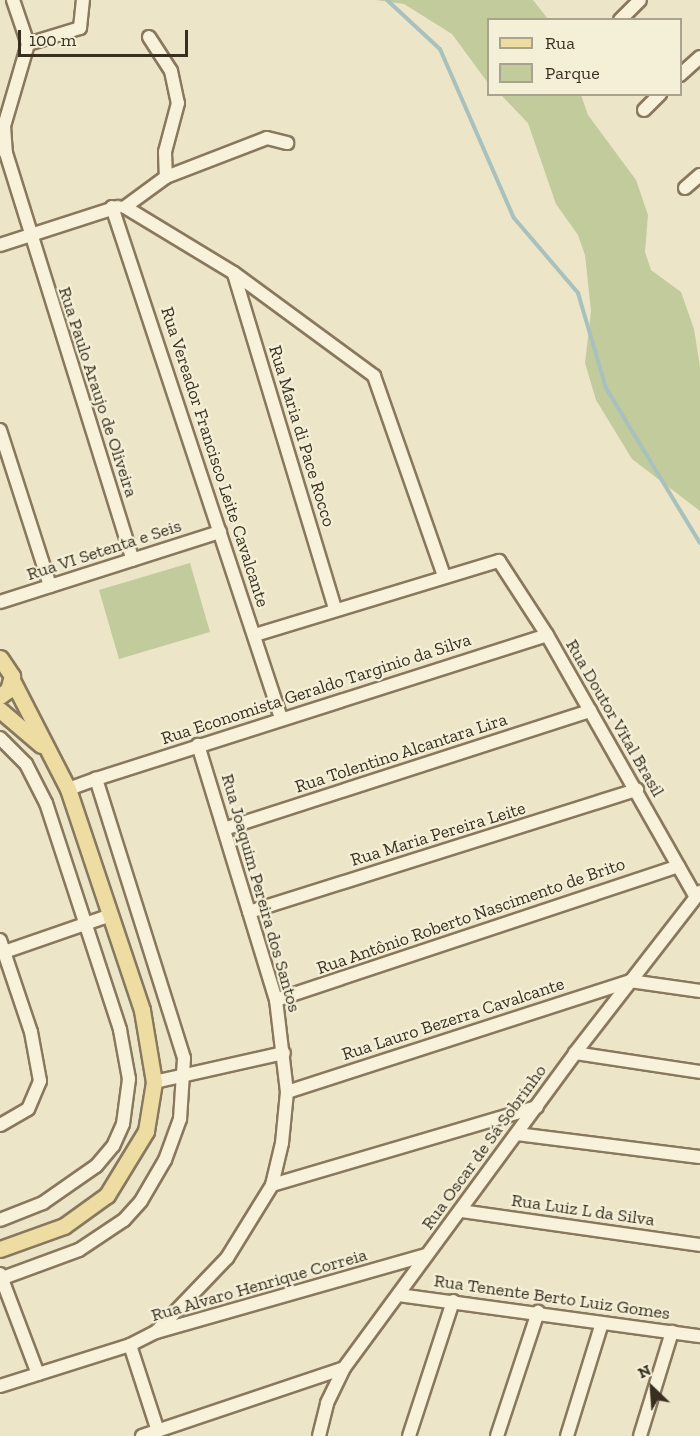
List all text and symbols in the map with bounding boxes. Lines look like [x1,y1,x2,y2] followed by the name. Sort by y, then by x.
[21,18,190,56] scale bar
[487,18,682,96] legend
[29,29,76,51] text: 100 m
[545,32,575,54] text: Rua
[545,62,600,84] text: Parque
[54,284,142,500] street label: Rua Paulo Araujo de Oliveira
[156,304,274,610] street label: Rua Vereador Francisco Leite Cavalcante
[264,343,340,529] street label: Rua Maria di Pace Rocco
[24,515,184,585] street label: Rua VI Setenta e Seis
[158,629,474,749] street label: Rua Economista Geraldo Targinio da Silva
[561,635,669,801] street label: Rua Doutor Vital Brasil
[292,708,510,798] street label: Rua Tolentino Alcantara Lira
[217,771,305,1015] street label: Rua Joaquim Pereira dos Santos
[348,797,528,871] street label: Rua Maria Pereira Leite
[314,853,628,979] street label: Rua Antônio Roberto Nascimento de Brito
[339,973,567,1065] street label: Rua Lauro Bezerra Cavalcante
[417,1060,551,1234] street label: Rua Oscar de Sá Sobrinho
[510,1189,656,1231] street label: Rua Luiz L da Silva
[148,1244,370,1326] street label: Rua Alvaro Henrique Correia
[432,1270,672,1324] street label: Rua Tenente Berto Luiz Gomes
[622,1358,682,1418] north arrow
[635,1360,654,1382] text: N

